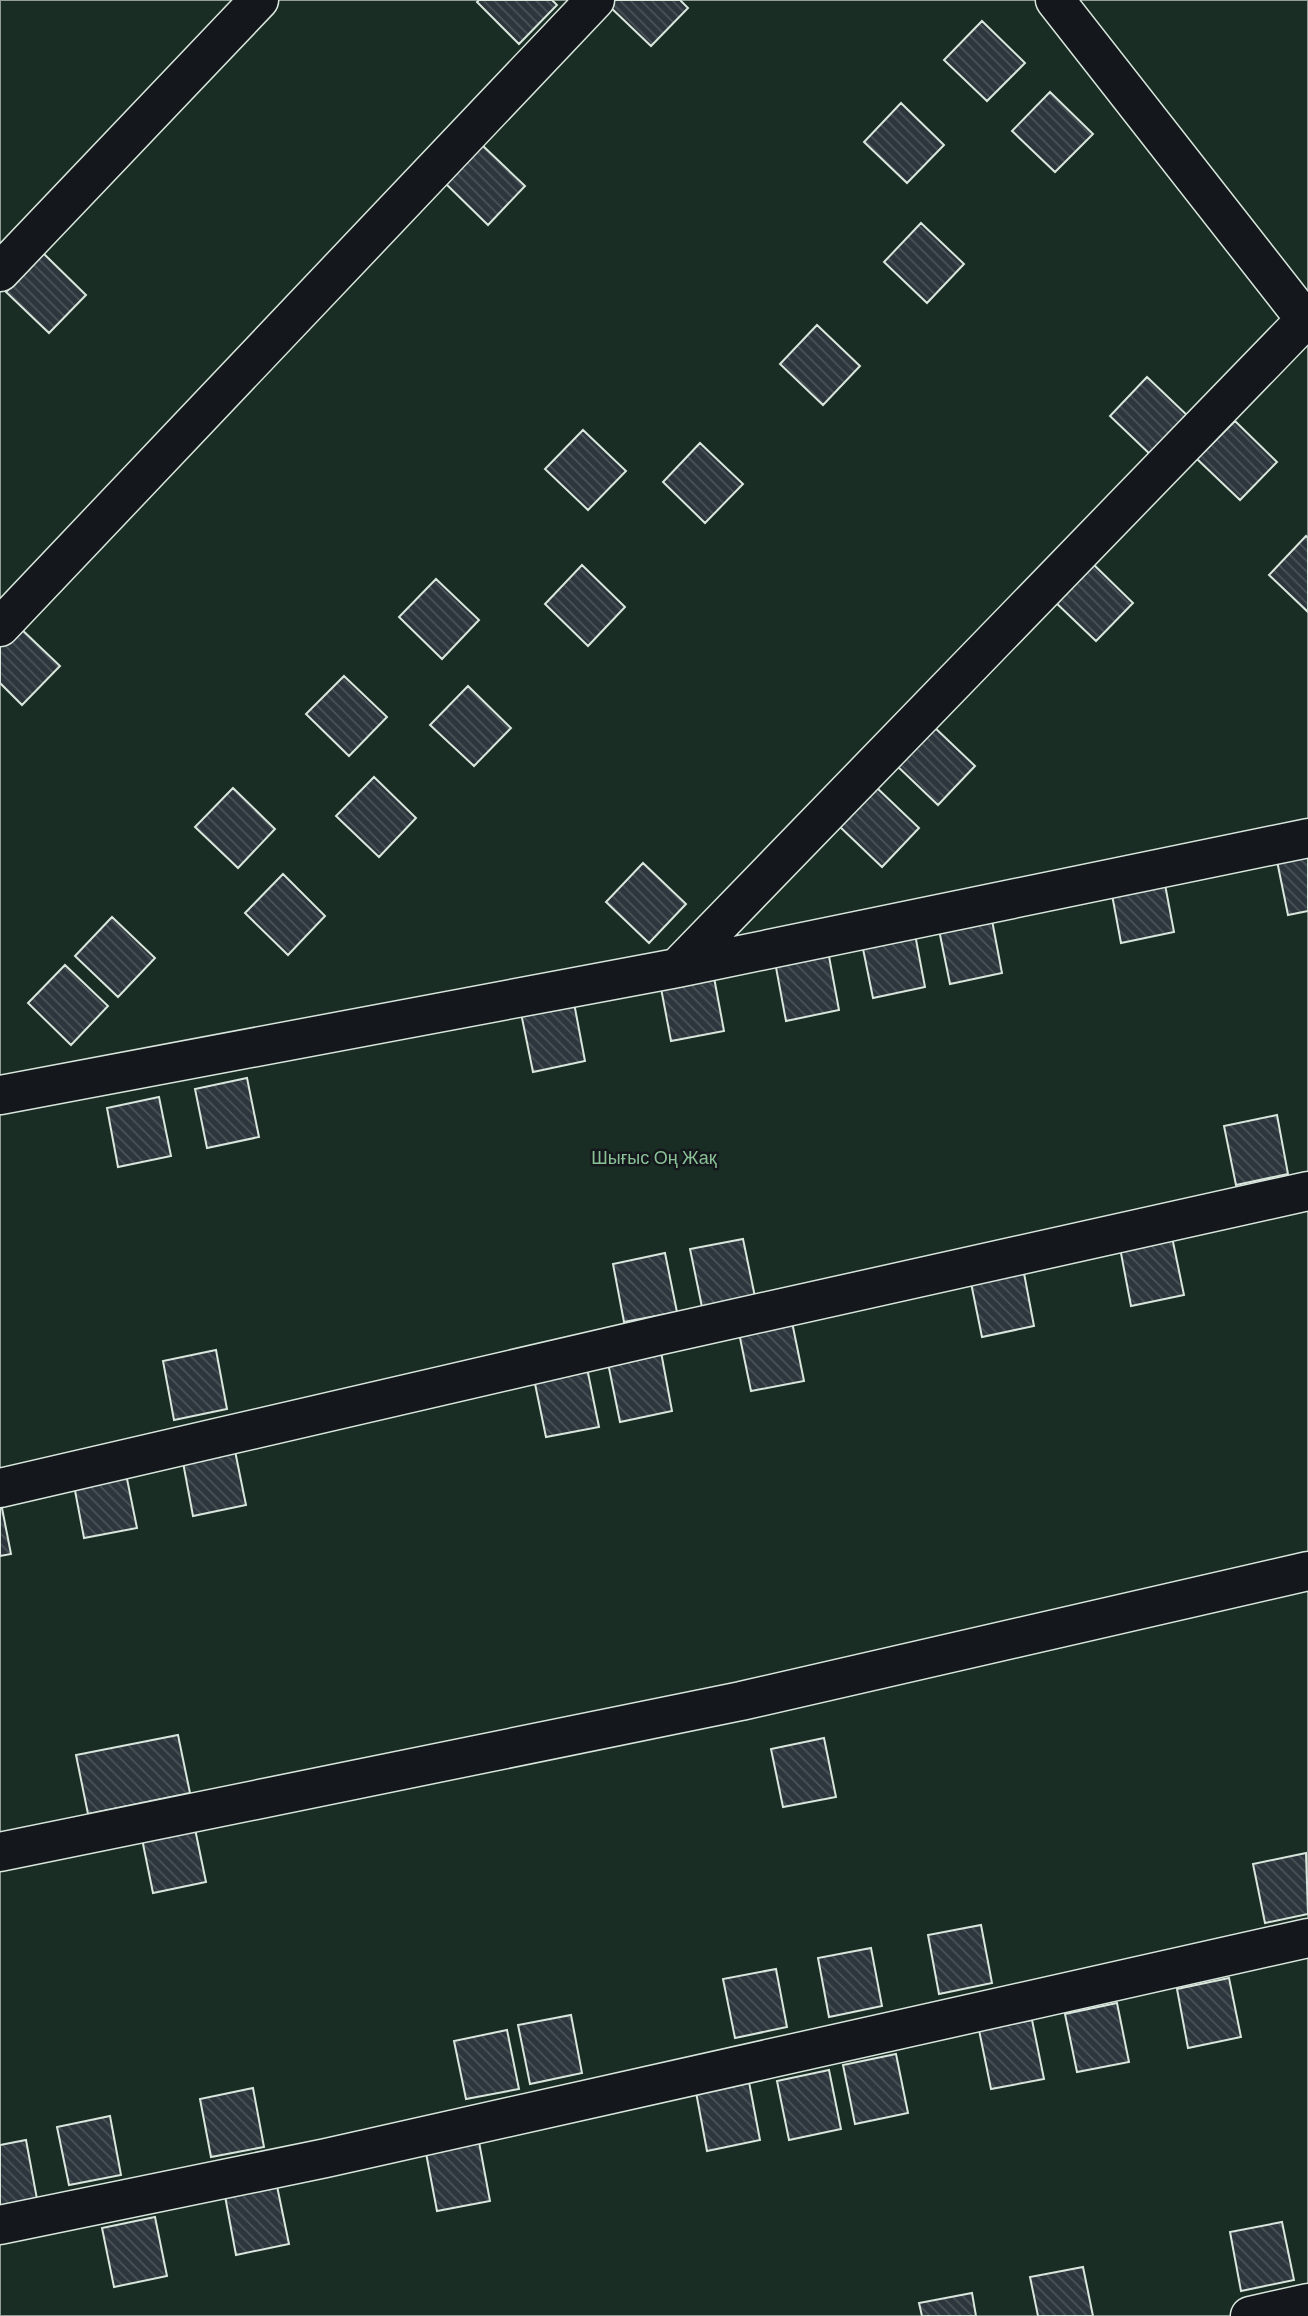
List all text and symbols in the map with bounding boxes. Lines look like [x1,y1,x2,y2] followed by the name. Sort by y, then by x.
[591,1147,717,1168] park label: Шығыс Оң Жақ

